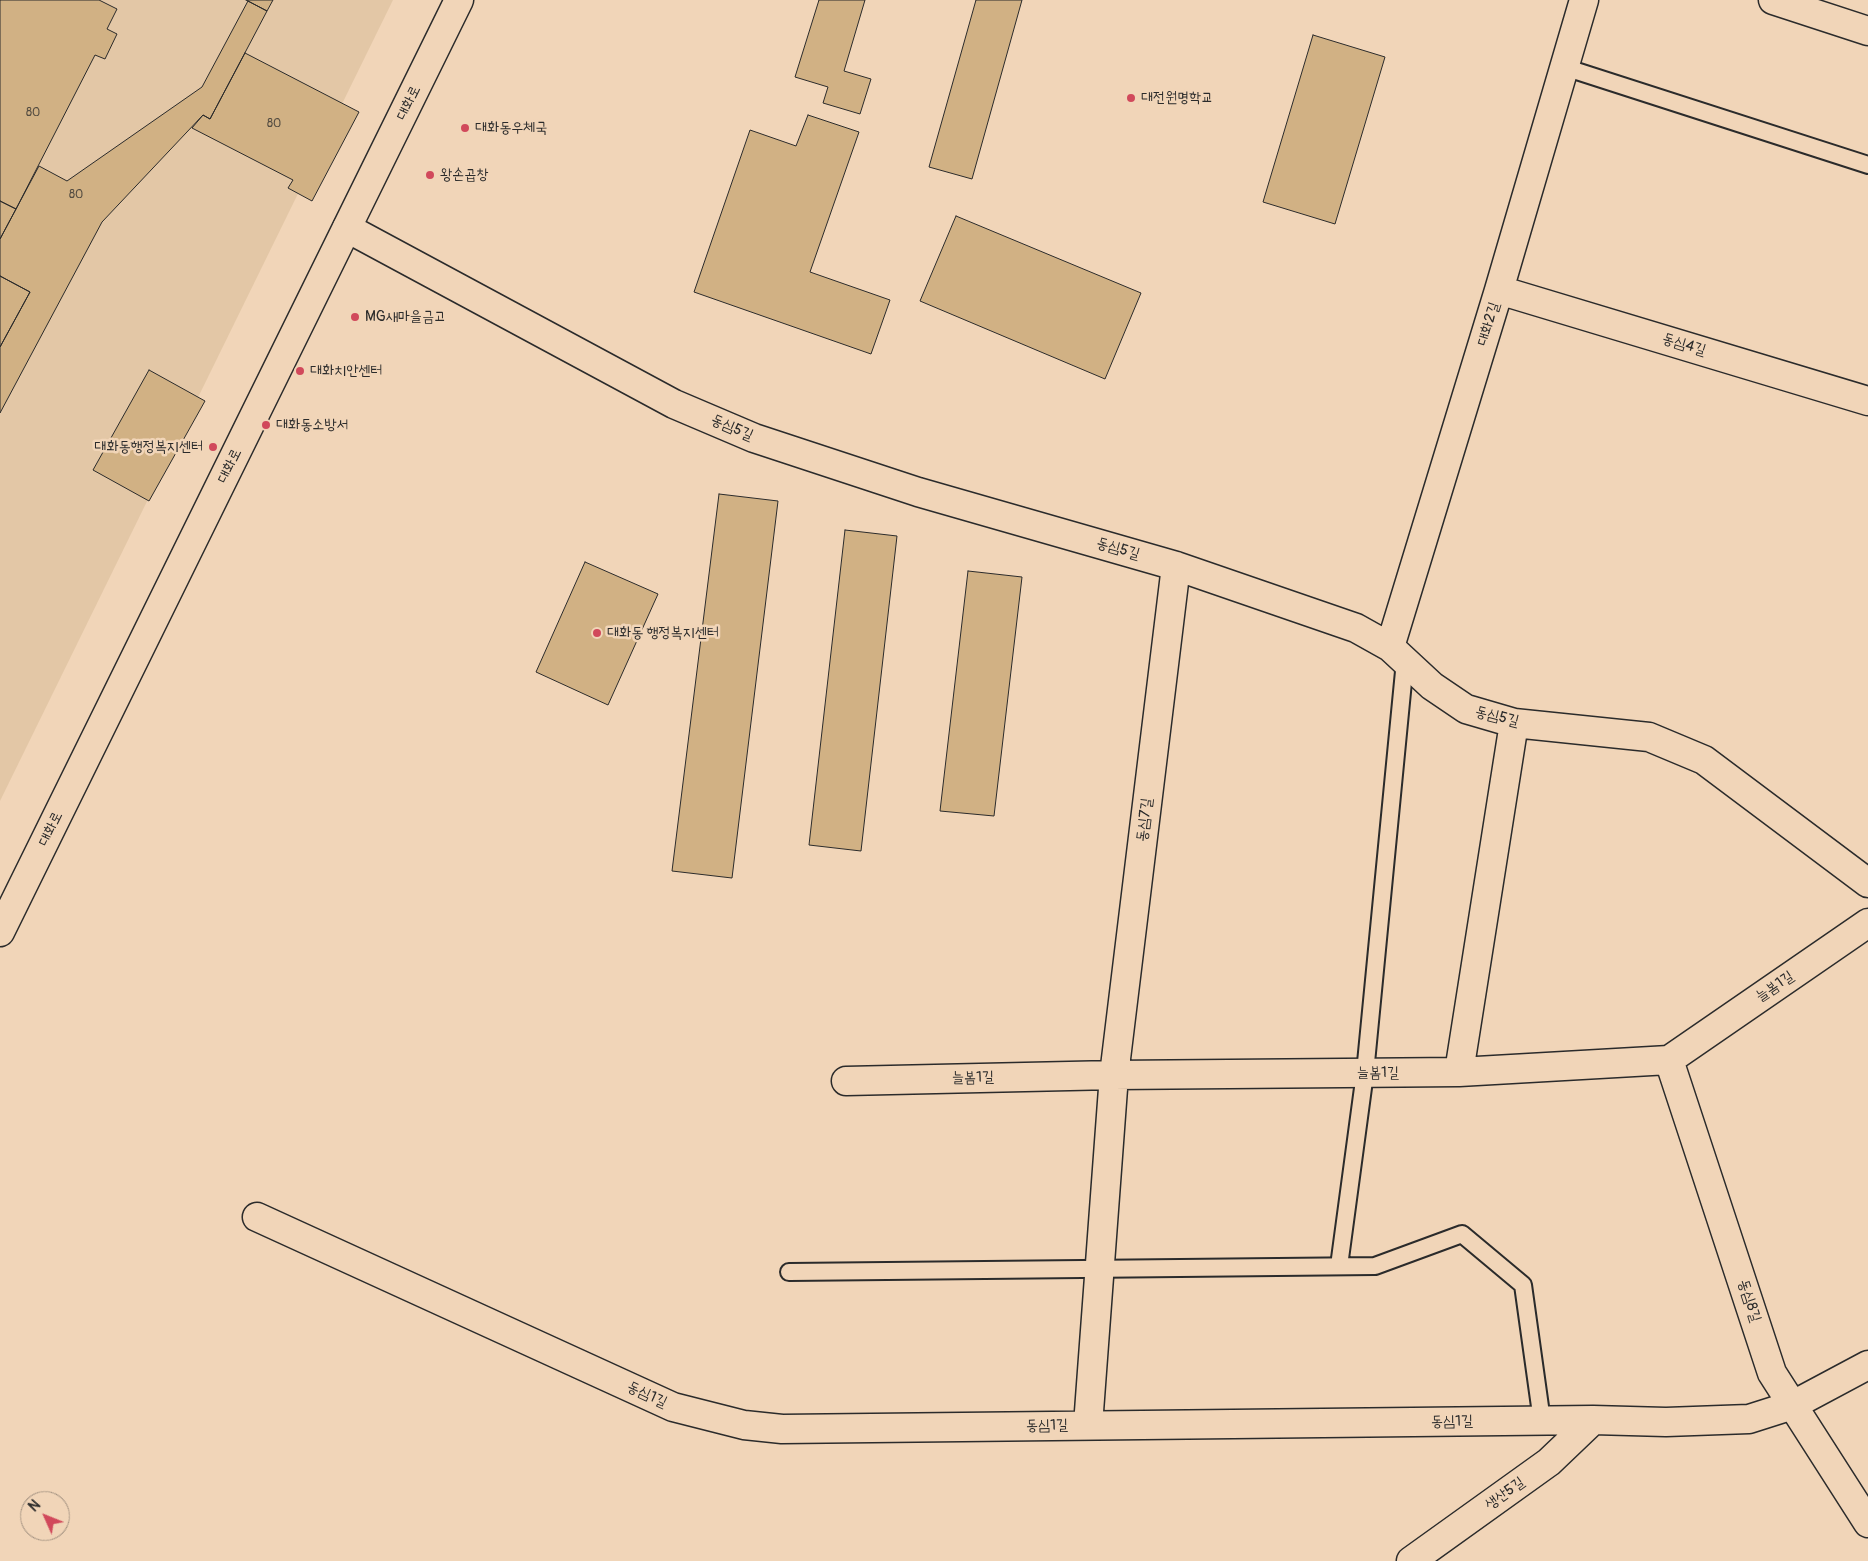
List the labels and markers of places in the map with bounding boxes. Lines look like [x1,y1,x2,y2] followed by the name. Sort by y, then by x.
[1141,89,1213,107] place label: 대전원명학교
[1125,92,1137,104] marker: 대전원명학교
[475,119,547,137] place label: 대화동우체국
[459,122,471,134] marker: 대화동우체국
[440,166,488,184] place label: 왕손곱창
[424,169,436,181] marker: 왕손곱창
[365,308,446,326] place label: MG새마을금고
[349,311,361,323] marker: MG새마을금고
[310,362,382,380] place label: 대화치안센터
[294,365,306,377] marker: 대화치안센터
[276,416,348,434] place label: 대화동소방서
[260,419,272,431] marker: 대화동소방서
[94,438,203,456] place label: 대화동행정복지센터
[207,441,219,453] marker: 대화동행정복지센터
[607,624,719,642] place label: 대화동 행정복지센터
[591,627,603,639] marker: 대화동 행정복지센터

